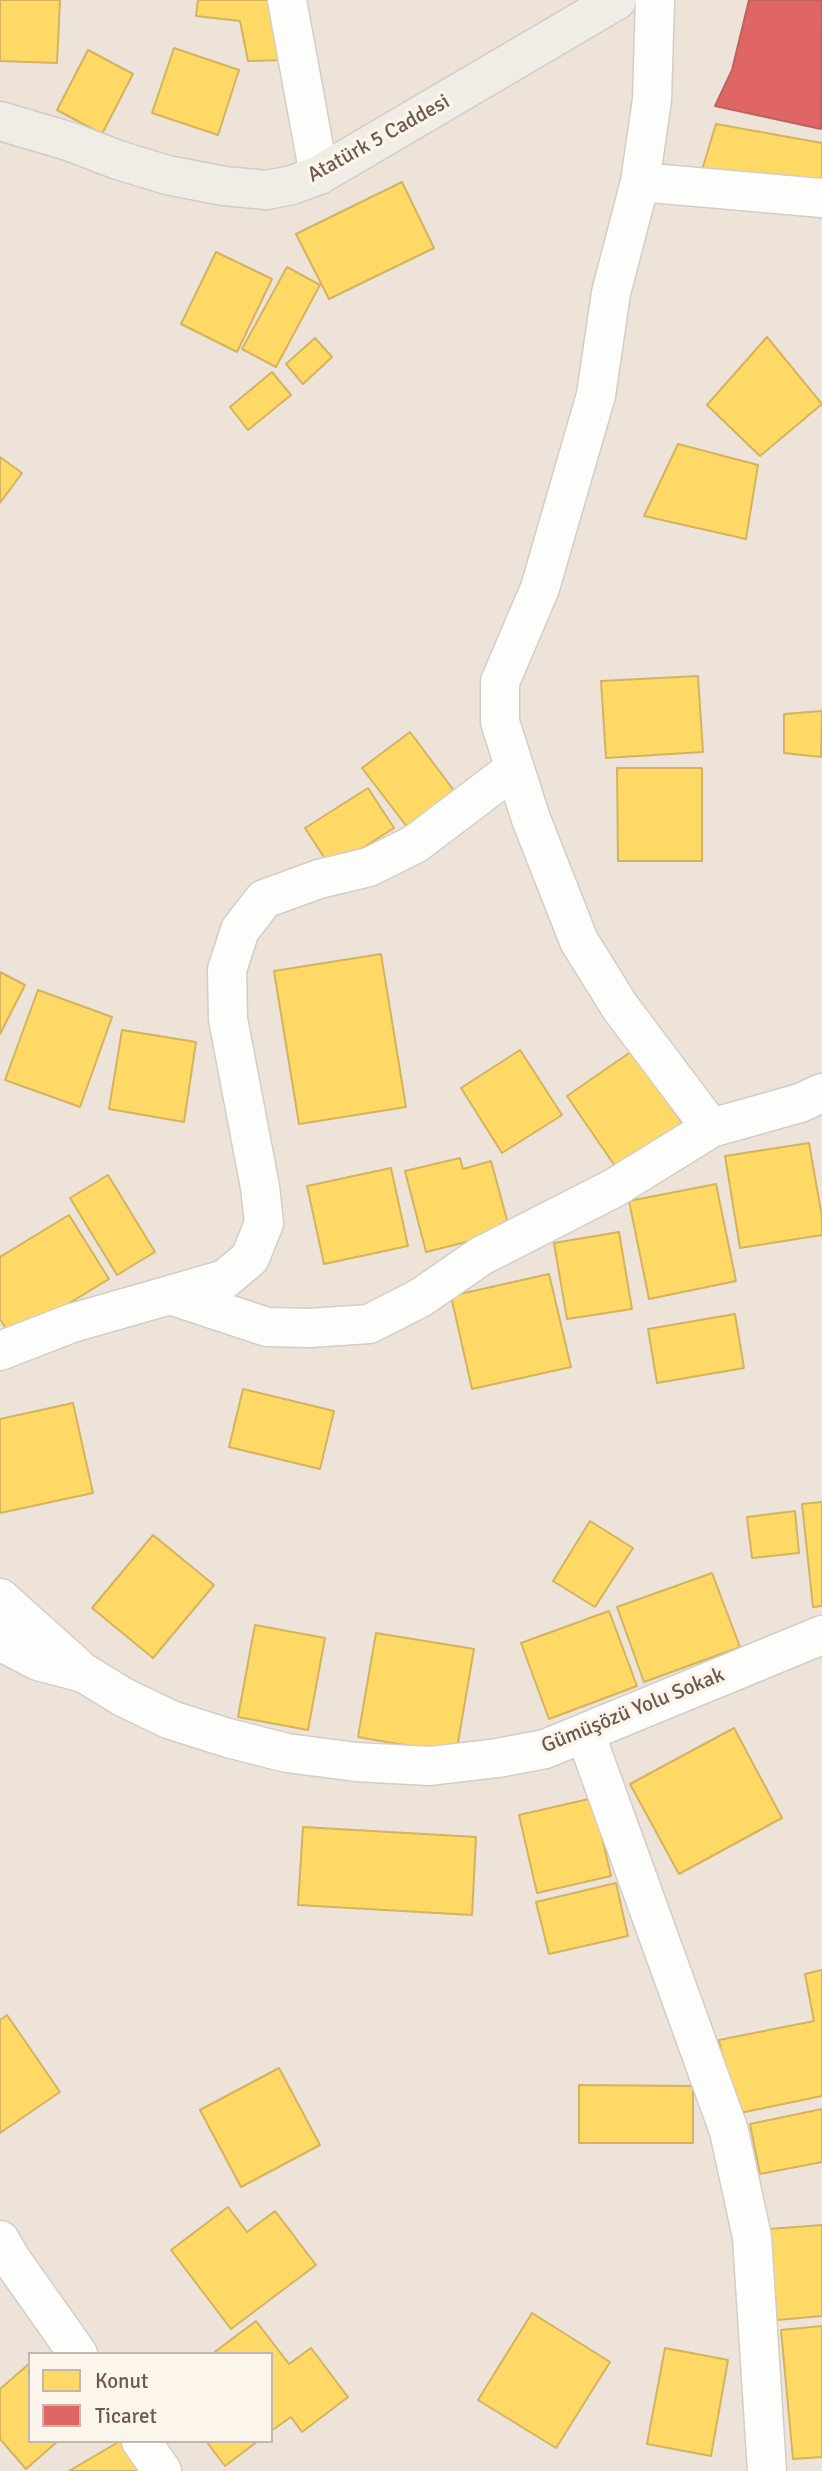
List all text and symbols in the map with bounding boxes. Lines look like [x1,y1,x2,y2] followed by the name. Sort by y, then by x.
[303,90,455,188] street label: Atatürk 5 Caddesi
[538,1663,728,1759] street label: Gümüşözü Yolu Sokak
[28,2352,273,2443] legend
[95,2368,148,2394] text: Konut
[95,2403,157,2429] text: Ticaret

